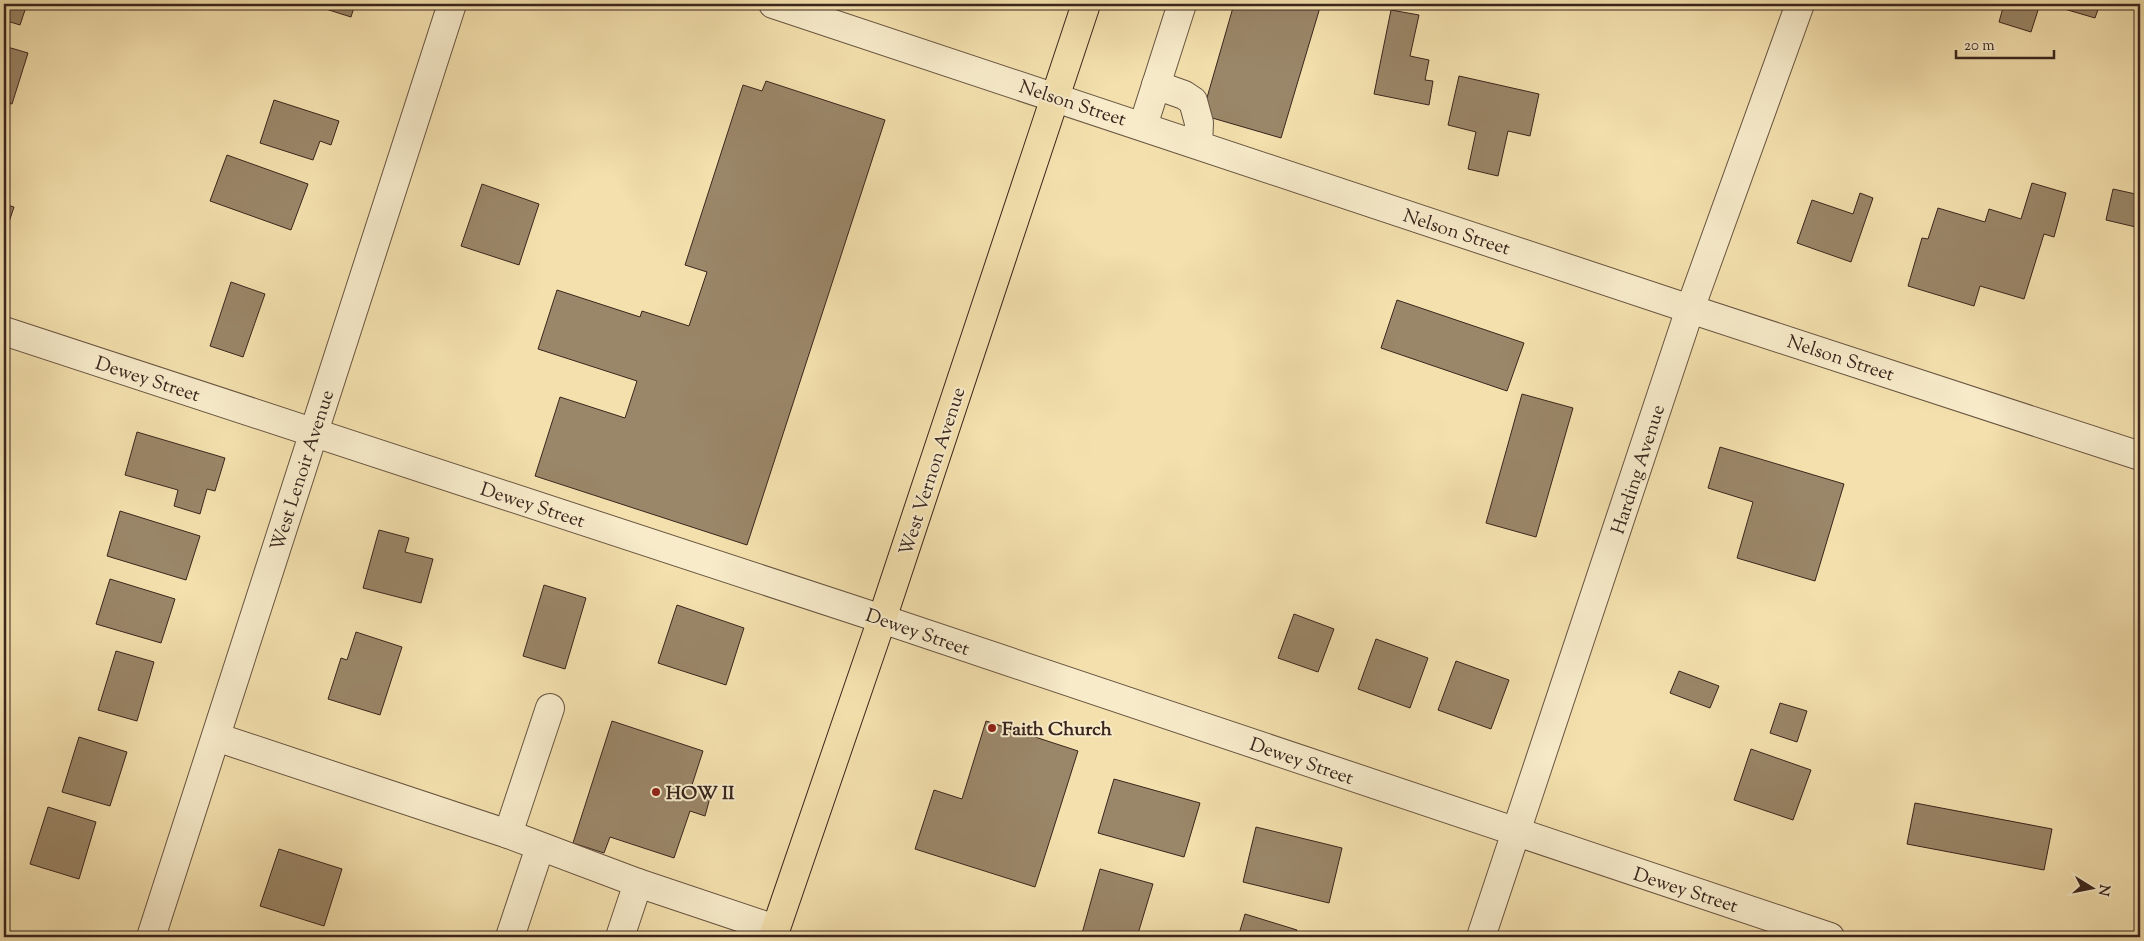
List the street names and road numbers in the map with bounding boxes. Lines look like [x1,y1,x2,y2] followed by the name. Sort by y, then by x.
[1015,74,1130,135] street label: Nelson Street
[1399,203,1514,264] street label: Nelson Street
[1783,329,1898,390] street label: Nelson Street
[91,351,203,410] street label: Dewey Street
[893,384,973,560] street label: West Vernon Avenue
[265,387,342,555] street label: West Lenoir Avenue
[1606,401,1673,538] street label: Harding Avenue
[476,477,588,536] street label: Dewey Street
[862,603,973,664] street label: Dewey Street
[1246,732,1357,793] street label: Dewey Street
[1629,862,1741,921] street label: Dewey Street

